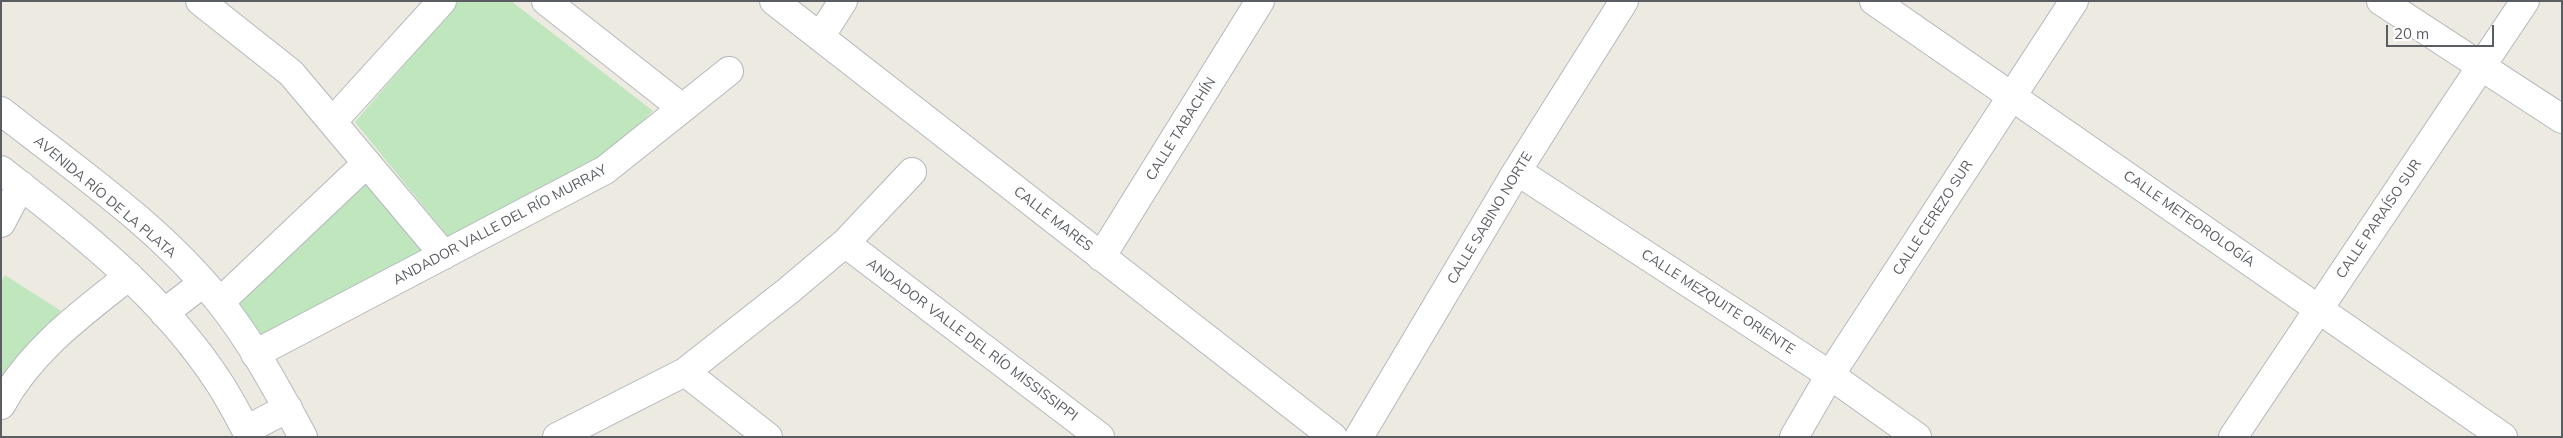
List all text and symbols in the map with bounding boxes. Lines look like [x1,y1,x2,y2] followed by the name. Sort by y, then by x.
[2388,15,2496,47] scale bar
[2394,24,2429,43] text: 20 m
[1143,74,1219,184] street label: CALLE TABACHÍN
[30,133,180,261] street label: AVENIDA RÍO DE LA PLATA
[1444,149,1536,287] street label: CALLE SABINO NORTE
[2333,156,2425,282] street label: CALLE PARAÍSO SUR
[1890,157,1976,279] street label: CALLE CEREZO SUR
[390,161,610,289] street label: ANDADOR VALLE DEL RÍO MURRAY
[2120,167,2258,271] street label: CALLE METEOROLOGÍA
[1010,183,1096,255] street label: CALLE MARES
[1638,246,1798,358] street label: CALLE MEZQUITE ORIENTE
[863,255,1081,425] street label: ANDADOR VALLE DEL RÍO MISSISSIPPI

